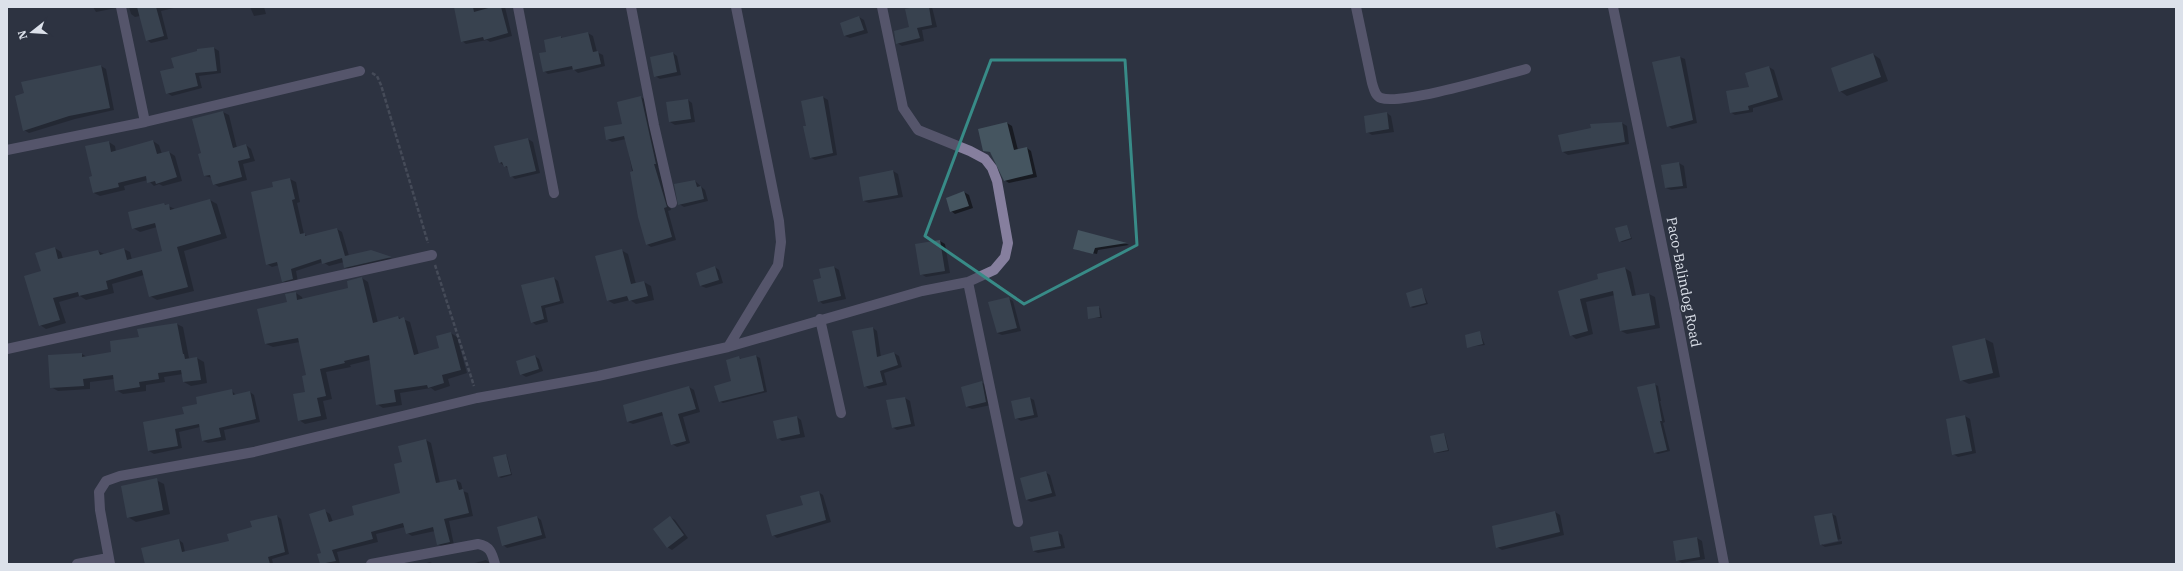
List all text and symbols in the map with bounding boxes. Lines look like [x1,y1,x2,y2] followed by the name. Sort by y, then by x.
[12,12,52,52] north arrow
[14,28,30,41] text: N
[1663,215,1706,349] street label: Paco-Balindog Road

